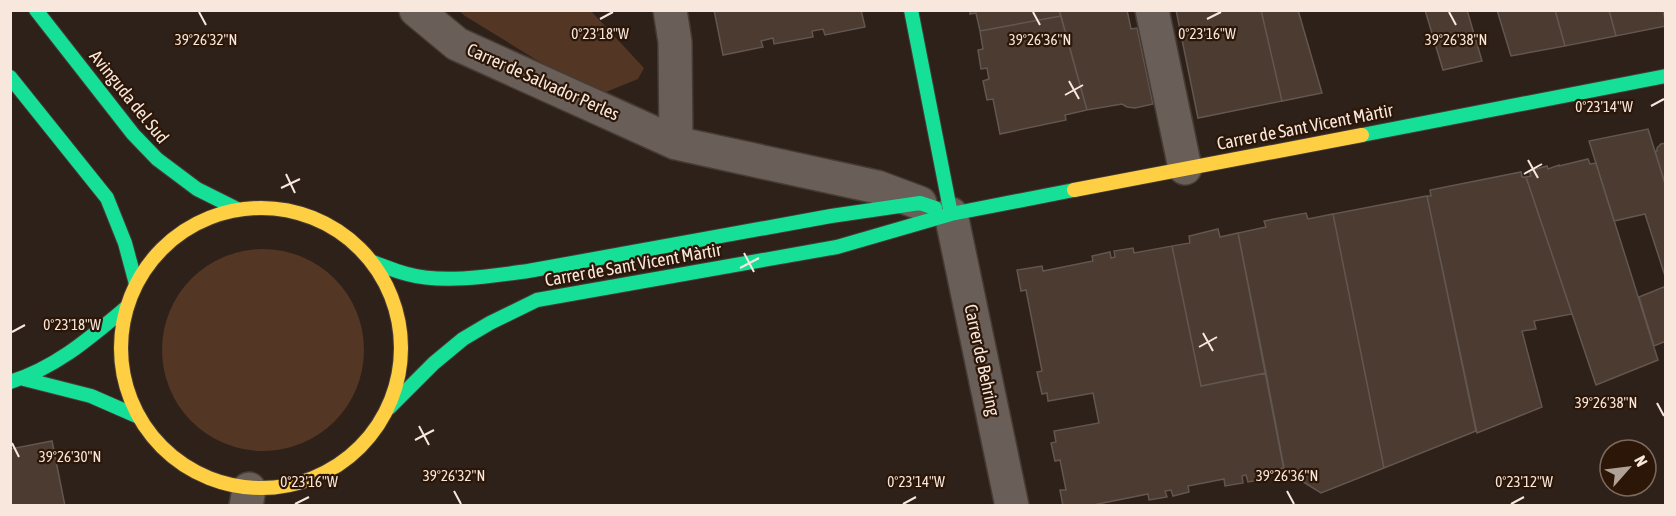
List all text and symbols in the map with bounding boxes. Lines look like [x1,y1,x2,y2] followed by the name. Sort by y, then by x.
[571,25,629,42] text: 0°23'18"W
[1178,25,1236,42] text: 0°23'16"W
[175,31,237,48] text: 39°26'32"N
[1009,31,1071,48] text: 39°26'36"N
[1425,31,1487,48] text: 39°26'38"N
[464,39,623,125] street label: Carrer de Salvador Perles
[85,46,173,147] street label: Avinguda del Sud
[1575,98,1633,115] text: 0°23'14"W
[1215,99,1395,154] street label: Carrer de Sant Vicent Màrtir
[543,239,723,290] street label: Carrer de Sant Vicent Màrtir
[960,302,1005,418] street label: Carrer de Behring
[43,316,101,333] text: 0°23'18"W
[1575,394,1637,411] text: 39°26'38"N
[1598,438,1658,498] north arrow
[39,448,101,465] text: 39°26'30"N
[1631,453,1651,469] text: N
[423,467,485,484] text: 39°26'32"N
[1256,467,1318,484] text: 39°26'36"N
[280,473,338,490] text: 0°23'16"W
[887,473,945,490] text: 0°23'14"W
[1495,473,1553,490] text: 0°23'12"W

